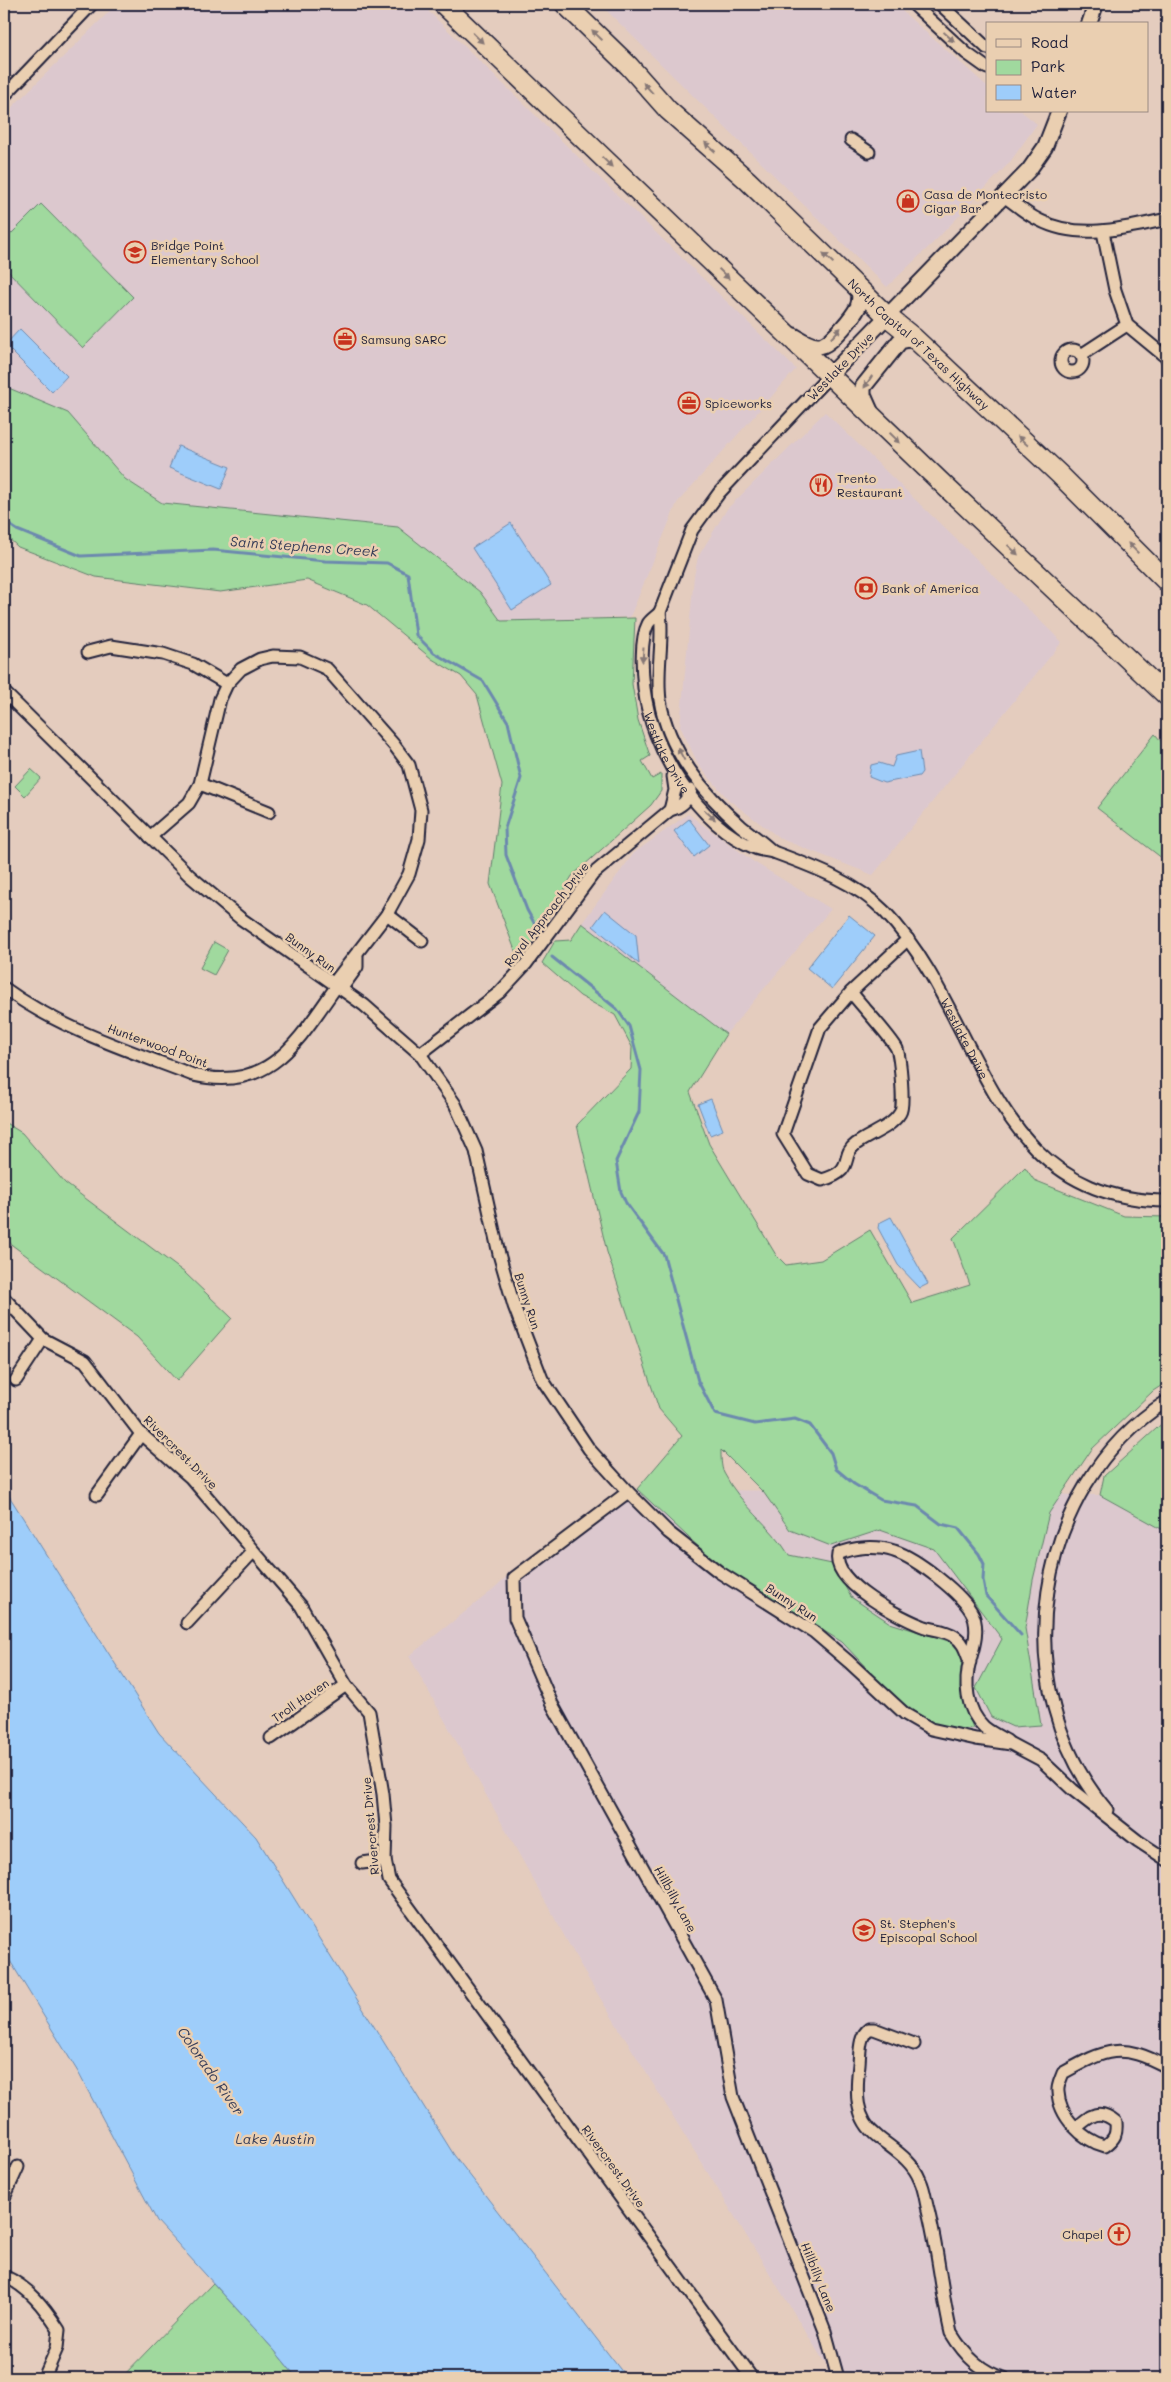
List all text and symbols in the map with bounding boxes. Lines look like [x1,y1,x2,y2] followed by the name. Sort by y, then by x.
[986,22,1148,112] legend
[591,29,603,41] one-way arrow
[472,31,484,43] one-way arrow
[943,31,955,43] one-way arrow
[1031,32,1068,52] text: Road
[1031,56,1065,76] text: Park
[1031,82,1077,102] text: Water
[642,83,654,95] one-way arrow
[703,142,716,153] one-way arrow
[601,155,613,167] one-way arrow
[924,186,1047,216] place label: Casa de Montecristo Cigar Bar
[896,189,920,213] shop icon: Casa de Montecristo Cigar Bar
[151,237,259,267] place label: Bridge Point Elementary School
[123,240,147,264] school or university icon: Bridge Point Elementary School
[823,252,835,264] one-way arrow
[718,268,730,280] one-way arrow
[845,275,993,413] street label: North Capital of Texas Highway
[333,327,357,351] office icon: Samsung SARC
[831,327,842,339] one-way arrow
[803,328,877,404] street label: Westlake Drive
[361,331,446,347] place label: Samsung SARC
[863,375,873,388] one-way arrow
[677,391,701,415] office icon: Spiceworks
[705,395,772,411] place label: Spiceworks
[889,432,901,444] one-way arrow
[1017,435,1029,447] one-way arrow
[837,470,903,500] place label: Trento Restaurant
[809,473,833,497] restaurant icon: Trento Restaurant
[230,531,379,561] water label: Saint Stephens Creek
[1127,542,1139,554] one-way arrow
[1007,544,1019,556] one-way arrow
[854,576,878,600] bank icon: Bank of America
[882,580,979,596] place label: Bank of America
[639,647,647,663] one-way arrow
[641,710,694,797] street label: Westlake Drive
[677,746,685,761] one-way arrow
[704,809,716,821] one-way arrow
[500,858,592,970] street label: Royal Approach Drive
[283,928,339,976] street label: Bunny Run
[937,995,992,1082] street label: Westlake Drive
[106,1019,210,1071] street label: Hunterwood Point
[511,1271,545,1331] street label: Bunny Run
[141,1412,221,1492] street label: Rivercrest Drive
[763,1579,821,1625] street label: Bunny Run
[268,1674,332,1726] street label: Troll Haven
[358,1776,382,1876] street label: Rivercrest Drive
[651,1863,701,1935] street label: Hillbilly Lane
[880,1915,978,1945] place label: St. Stephen's Episcopal School
[852,1918,876,1942] school or university icon: St. Stephen's Episcopal School
[173,2023,249,2119] water label: Colorado River
[579,2122,649,2210] street label: Rivercrest Drive
[235,2129,315,2148] water label: Lake Austin
[1107,2222,1131,2246] church icon: Chapel
[1062,2226,1103,2242] place label: Chapel
[798,2240,840,2314] street label: Hillbilly Lane

